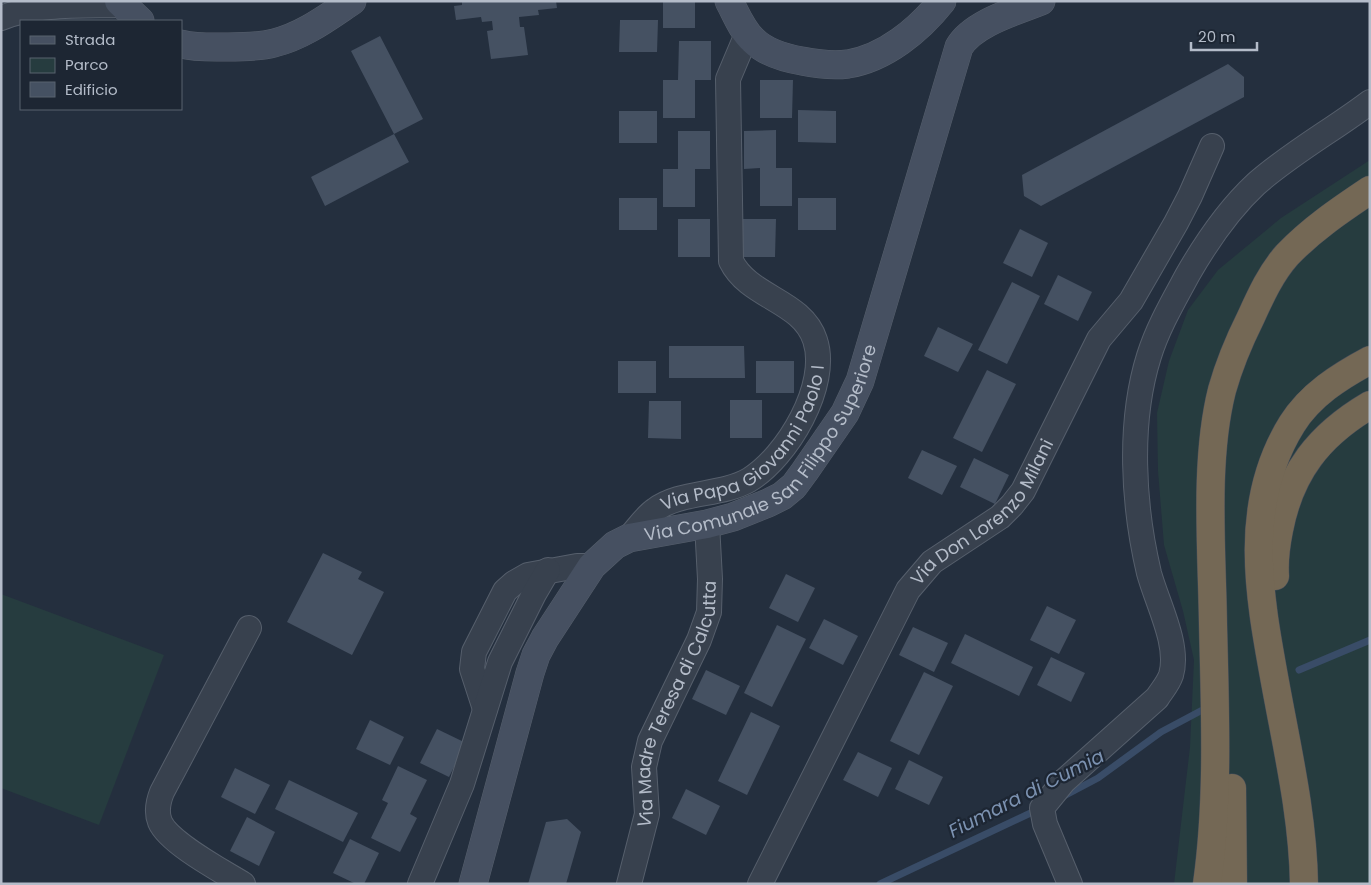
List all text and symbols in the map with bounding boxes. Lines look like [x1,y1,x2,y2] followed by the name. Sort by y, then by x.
[20,20,182,110] legend
[1191,20,1257,52] scale bar
[1198,26,1236,47] text: 20 m
[65,29,115,50] text: Strada
[65,54,108,75] text: Parco
[65,79,118,100] text: Edificio
[642,341,882,547] street label: Via Comunale San Filippo Superiore
[656,364,830,516] street label: Via Papa Giovanni Paolo I
[905,435,1059,590] street label: Via Don Lorenzo Milani
[631,580,722,830] street label: Via Madre Teresa di Calcutta
[944,742,1109,844] water label: Fiumara di Cumia

